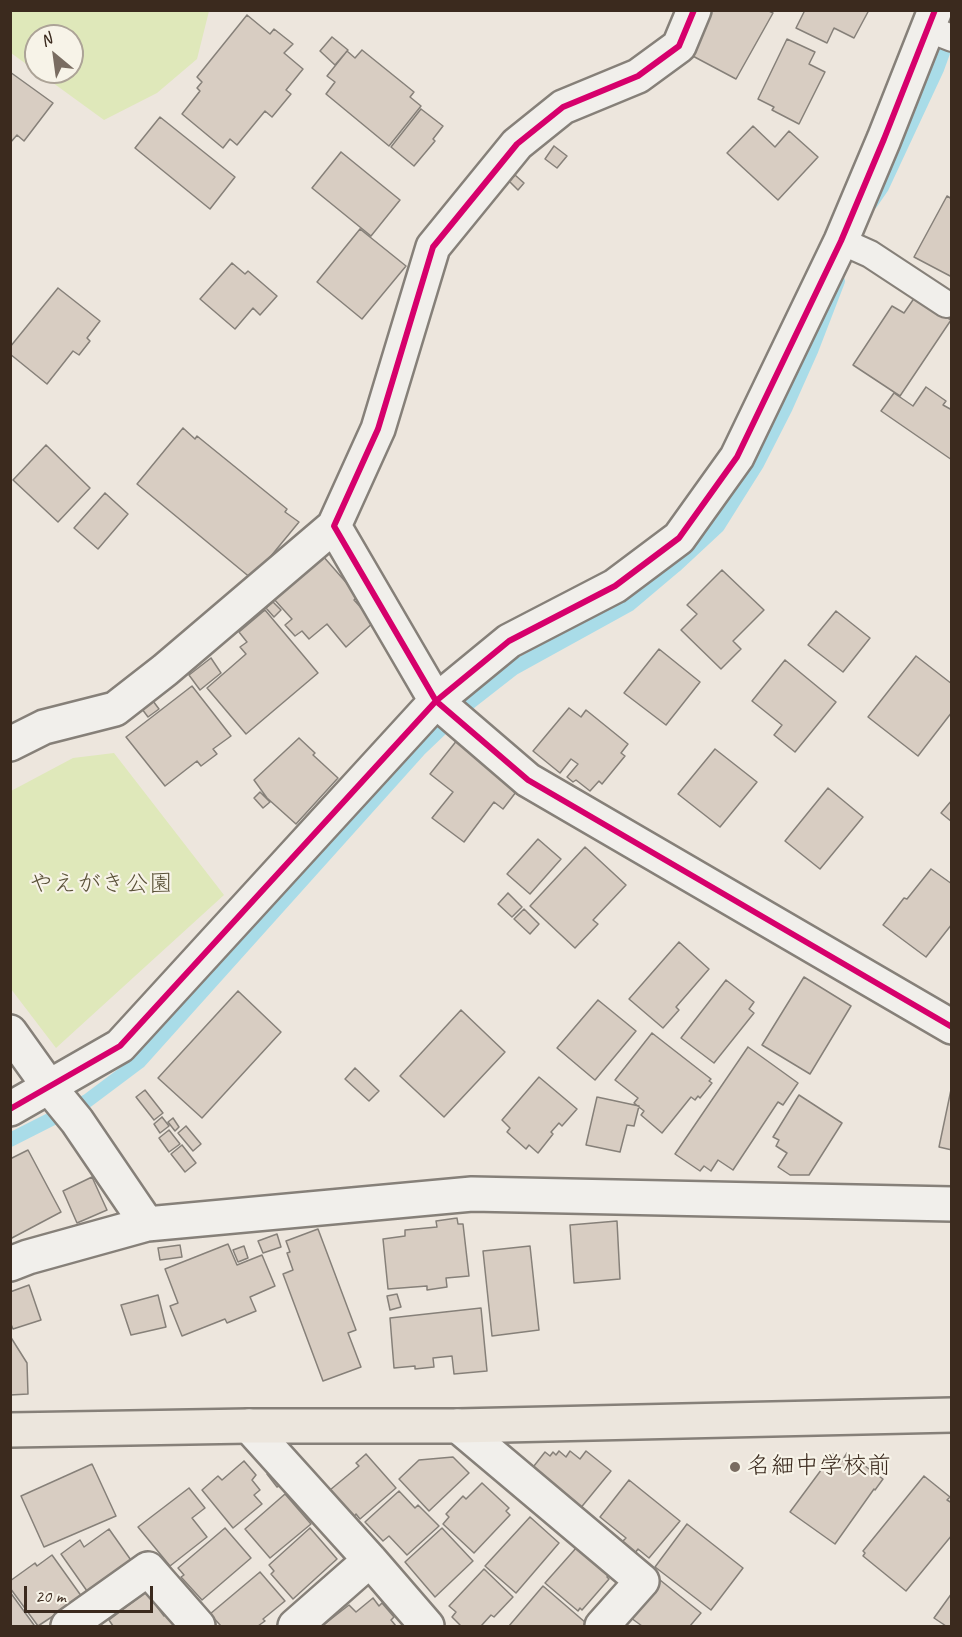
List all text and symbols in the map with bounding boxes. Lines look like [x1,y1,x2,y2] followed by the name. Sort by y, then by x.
[24,24,84,84] north arrow
[37,29,55,51] text: N
[29,871,173,899] park label: やえがき公園
[747,1453,891,1481] place label: 名細中学校前
[728,1460,742,1474] marker: 名細中学校前
[27,1574,156,1612] scale bar
[35,1585,66,1607] text: 20 m

